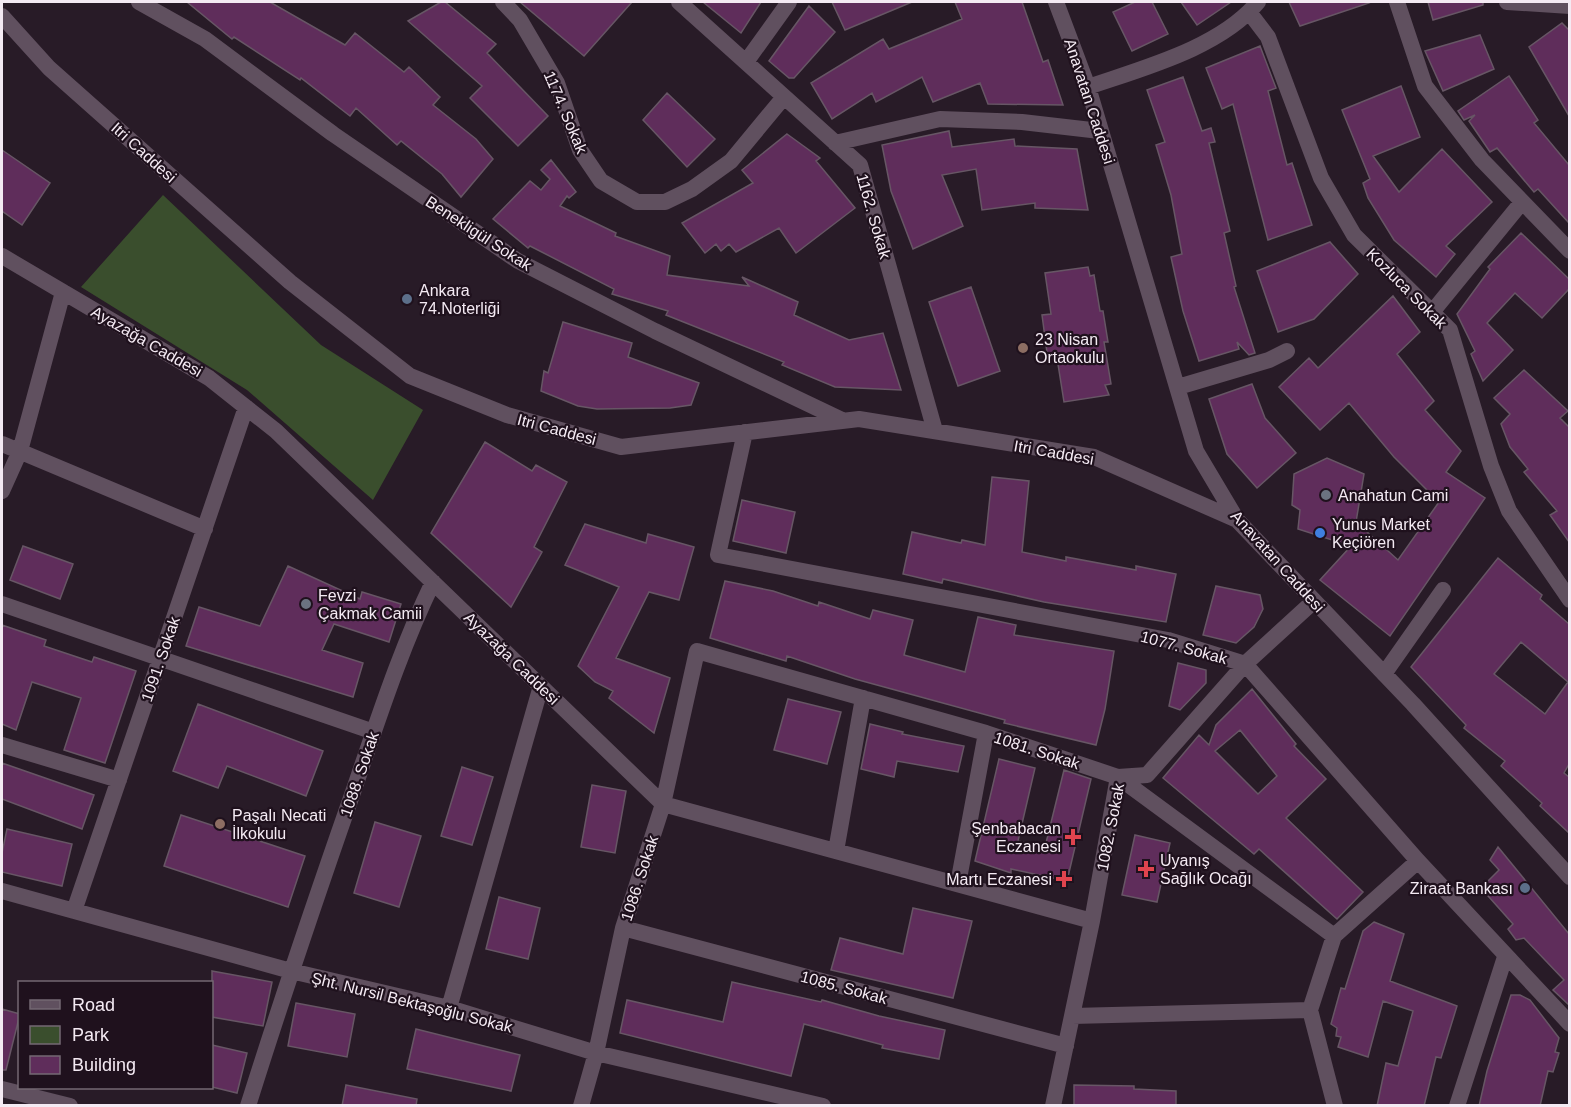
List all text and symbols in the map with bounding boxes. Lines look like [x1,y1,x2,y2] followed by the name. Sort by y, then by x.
[1061,36,1118,166] street label: Anavatan Caddesi
[541,68,591,157] street label: 1174. Sokak
[108,119,179,186] street label: Itri Caddesi
[853,172,894,262] street label: 1162. Sokak
[423,193,536,275] street label: Benekligül Sokak
[1363,245,1451,332] street label: Kozluca Sokak
[419,282,500,317] place label: Ankara 74.Noterliği
[400,292,414,306] marker: Ankara 74.Noterliği
[88,303,205,380] street label: Ayazağa Caddesi
[1035,331,1104,366] place label: 23 Nisan Ortaokulu
[1016,341,1030,355] marker: 23 Nisan Ortaokulu
[516,411,598,448] street label: Itri Caddesi
[1013,437,1095,468] street label: Itri Caddesi
[1338,487,1448,504] place label: Anahatun Cami
[1319,488,1333,502] marker: Anahatun Cami
[1228,507,1328,616] street label: Anavatan Caddesi
[1332,516,1430,551] place label: Yunus Market Keçiören
[1313,526,1327,540] marker: Yunus Market Keçiören
[318,587,422,622] place label: Fevzi Çakmak Camii
[299,597,313,611] marker: Fevzi Çakmak Camii
[461,609,563,708] street label: Ayazağa Caddesi
[138,613,183,704] street label: 1091. Sokak
[1139,628,1230,667] street label: 1077. Sokak
[337,728,382,819] street label: 1088. Sokak
[992,729,1083,773] street label: 1081. Sokak
[1094,781,1128,872] street label: 1082. Sokak
[232,807,326,842] place label: Paşalı Necati İlkokulu
[213,817,227,831] marker: Paşalı Necati İlkokulu
[971,820,1061,855] place label: Şenbabacan Eczanesi
[1066,830,1080,844] marker: Şenbabacan Eczanesi
[618,832,662,923] street label: 1086. Sokak
[1160,852,1252,887] place label: Uyanış Sağlık Ocağı
[1137,860,1155,878] marker: Uyanış Sağlık Ocağı
[946,871,1052,888] place label: Martı Eczanesi
[1057,872,1071,886] marker: Martı Eczanesi
[1410,880,1513,897] place label: Ziraat Bankası
[1518,881,1532,895] marker: Ziraat Bankası
[799,968,890,1007] street label: 1085. Sokak
[310,969,515,1036] street label: Şht. Nursil Bektaşoğlu Sokak
[18,981,213,1089] legend
[72,995,115,1015] text: Road
[72,1025,110,1045] text: Park
[72,1055,136,1075] text: Building

